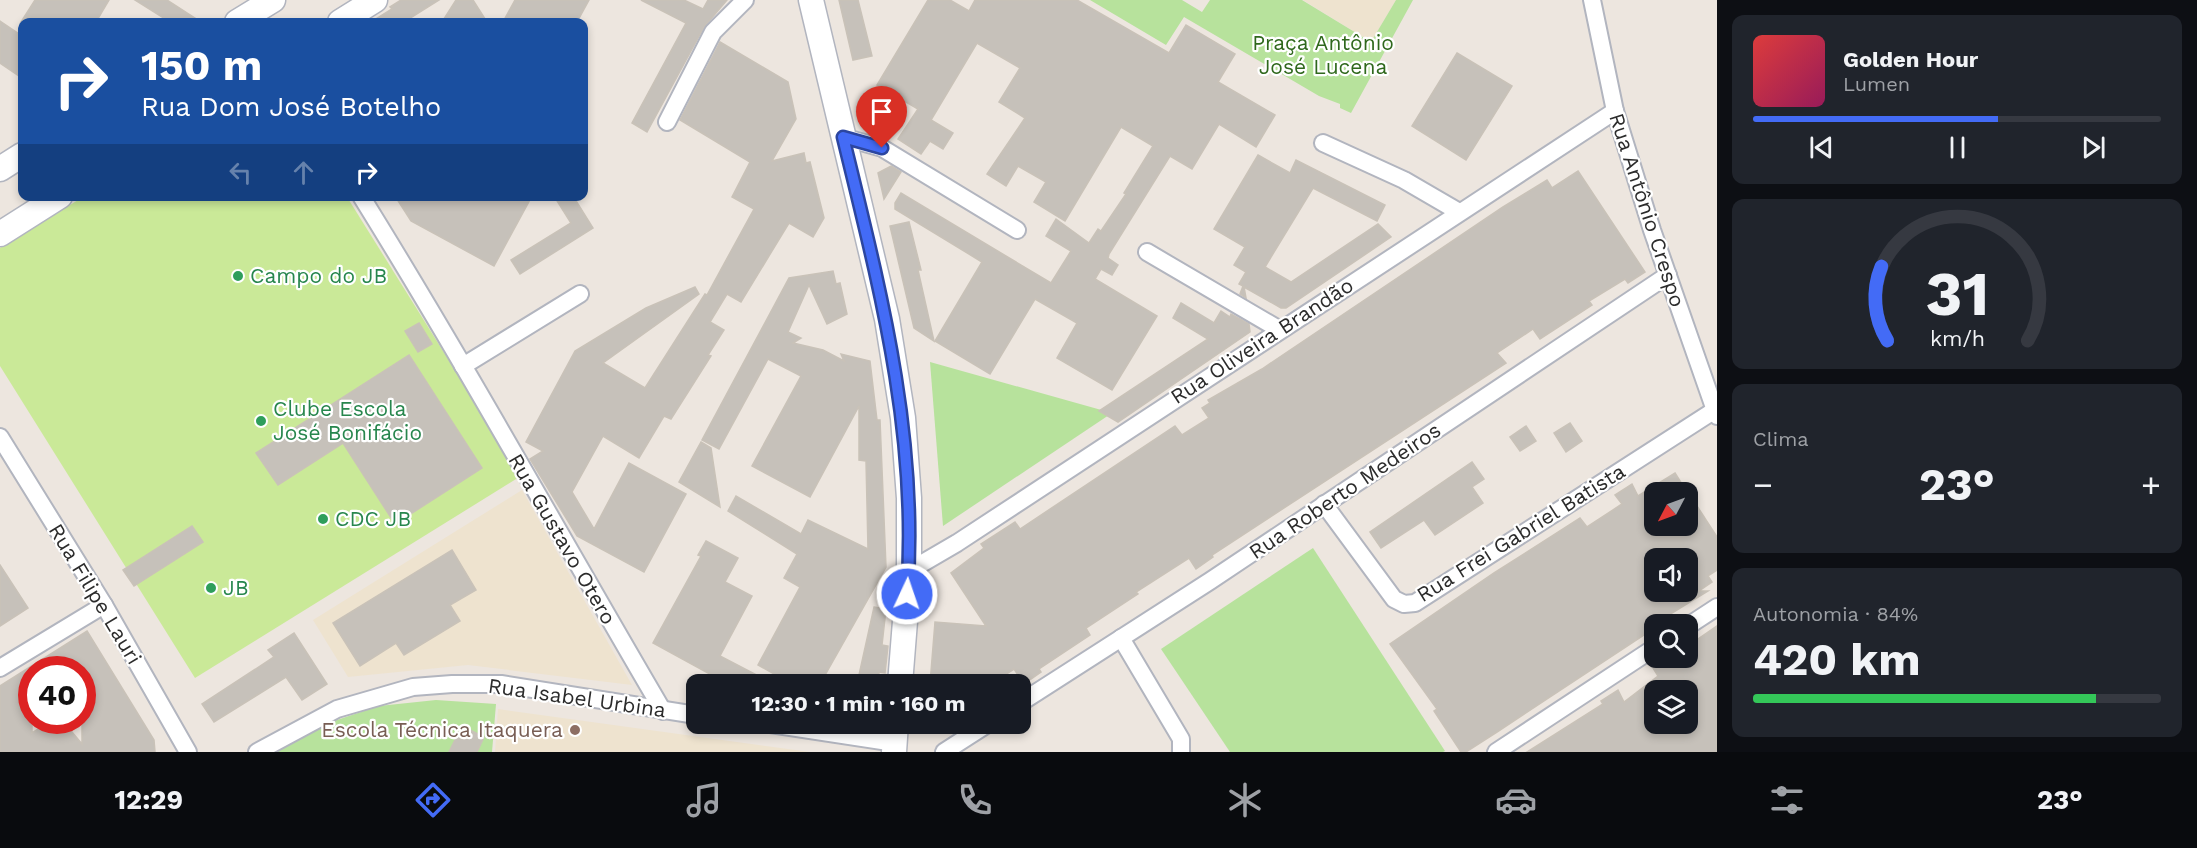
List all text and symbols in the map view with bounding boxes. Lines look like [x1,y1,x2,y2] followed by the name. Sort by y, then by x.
[1252,30,1394,79] park label: Praça Antônio José Lucena
[141,41,262,90] text: 150 m
[42,42,120,120] icon: right
[1843,47,1978,72] text: Golden Hour
[1843,72,1910,96] text: Lumen
[856,86,907,148] pin
[141,91,441,123] text: Rua Dom José Botelho
[865,95,898,128] icon: arrive
[1604,110,1691,310] street label: Rua Antônio Crespo
[1805,131,1838,164] icon: previous
[1941,131,1974,164] icon: pause
[2077,131,2110,164] icon: next
[224,156,257,189] icon: left
[287,156,320,189] icon: ahead
[350,156,383,189] icon: right
[1925,257,1989,330] text: 31
[250,263,387,288] place label: Campo do JB
[231,269,245,283] marker: Campo do JB
[1166,272,1358,409] street label: Rua Oliveira Brandão
[1929,326,1985,351] text: km/h
[273,396,422,445] place label: Clube Escola José Bonifácio
[254,414,268,428] marker: Clube Escola José Bonifácio
[1244,417,1445,564] street label: Rua Roberto Medeiros
[1753,427,1809,451] text: Clima
[503,449,621,629] street label: Rua Gustavo Otero
[1412,458,1630,607] street label: Rua Frei Gabriel Batista
[1919,458,1995,511] text: 23°
[1753,465,1773,504] text: −
[2141,465,2161,504] text: +
[1644,482,1698,536] north arrow
[1644,482,1698,734] map controls
[335,506,411,531] place label: CDC JB
[316,512,330,526] marker: CDC JB
[44,519,147,669] street label: Rua Filipe Lauri
[1644,548,1698,602] button: sound
[875,562,939,626] position arrow
[223,575,249,600] place label: JB
[204,581,218,595] marker: JB
[1753,602,1918,626] text: Autonomia · 84%
[1644,614,1698,668] button: search
[1753,633,1921,686] text: 420 km
[18,656,96,734] speed limit sign: 40
[487,673,668,722] street label: Rua Isabel Urbina
[1644,680,1698,734] button: layers
[751,691,966,716] text: 12:30 · 1 min · 160 m
[321,717,563,742] place label: Escola Técnica Itaquera
[568,723,582,737] marker: Escola Técnica Itaquera
[412,779,454,821] icon: directions
[683,779,725,821] icon: music
[954,779,996,821] icon: phone
[1224,779,1266,821] icon: climate
[1495,779,1537,821] icon: car
[1766,779,1808,821] icon: filters
[114,784,183,816] text: 12:29
[2037,784,2083,816] text: 23°

